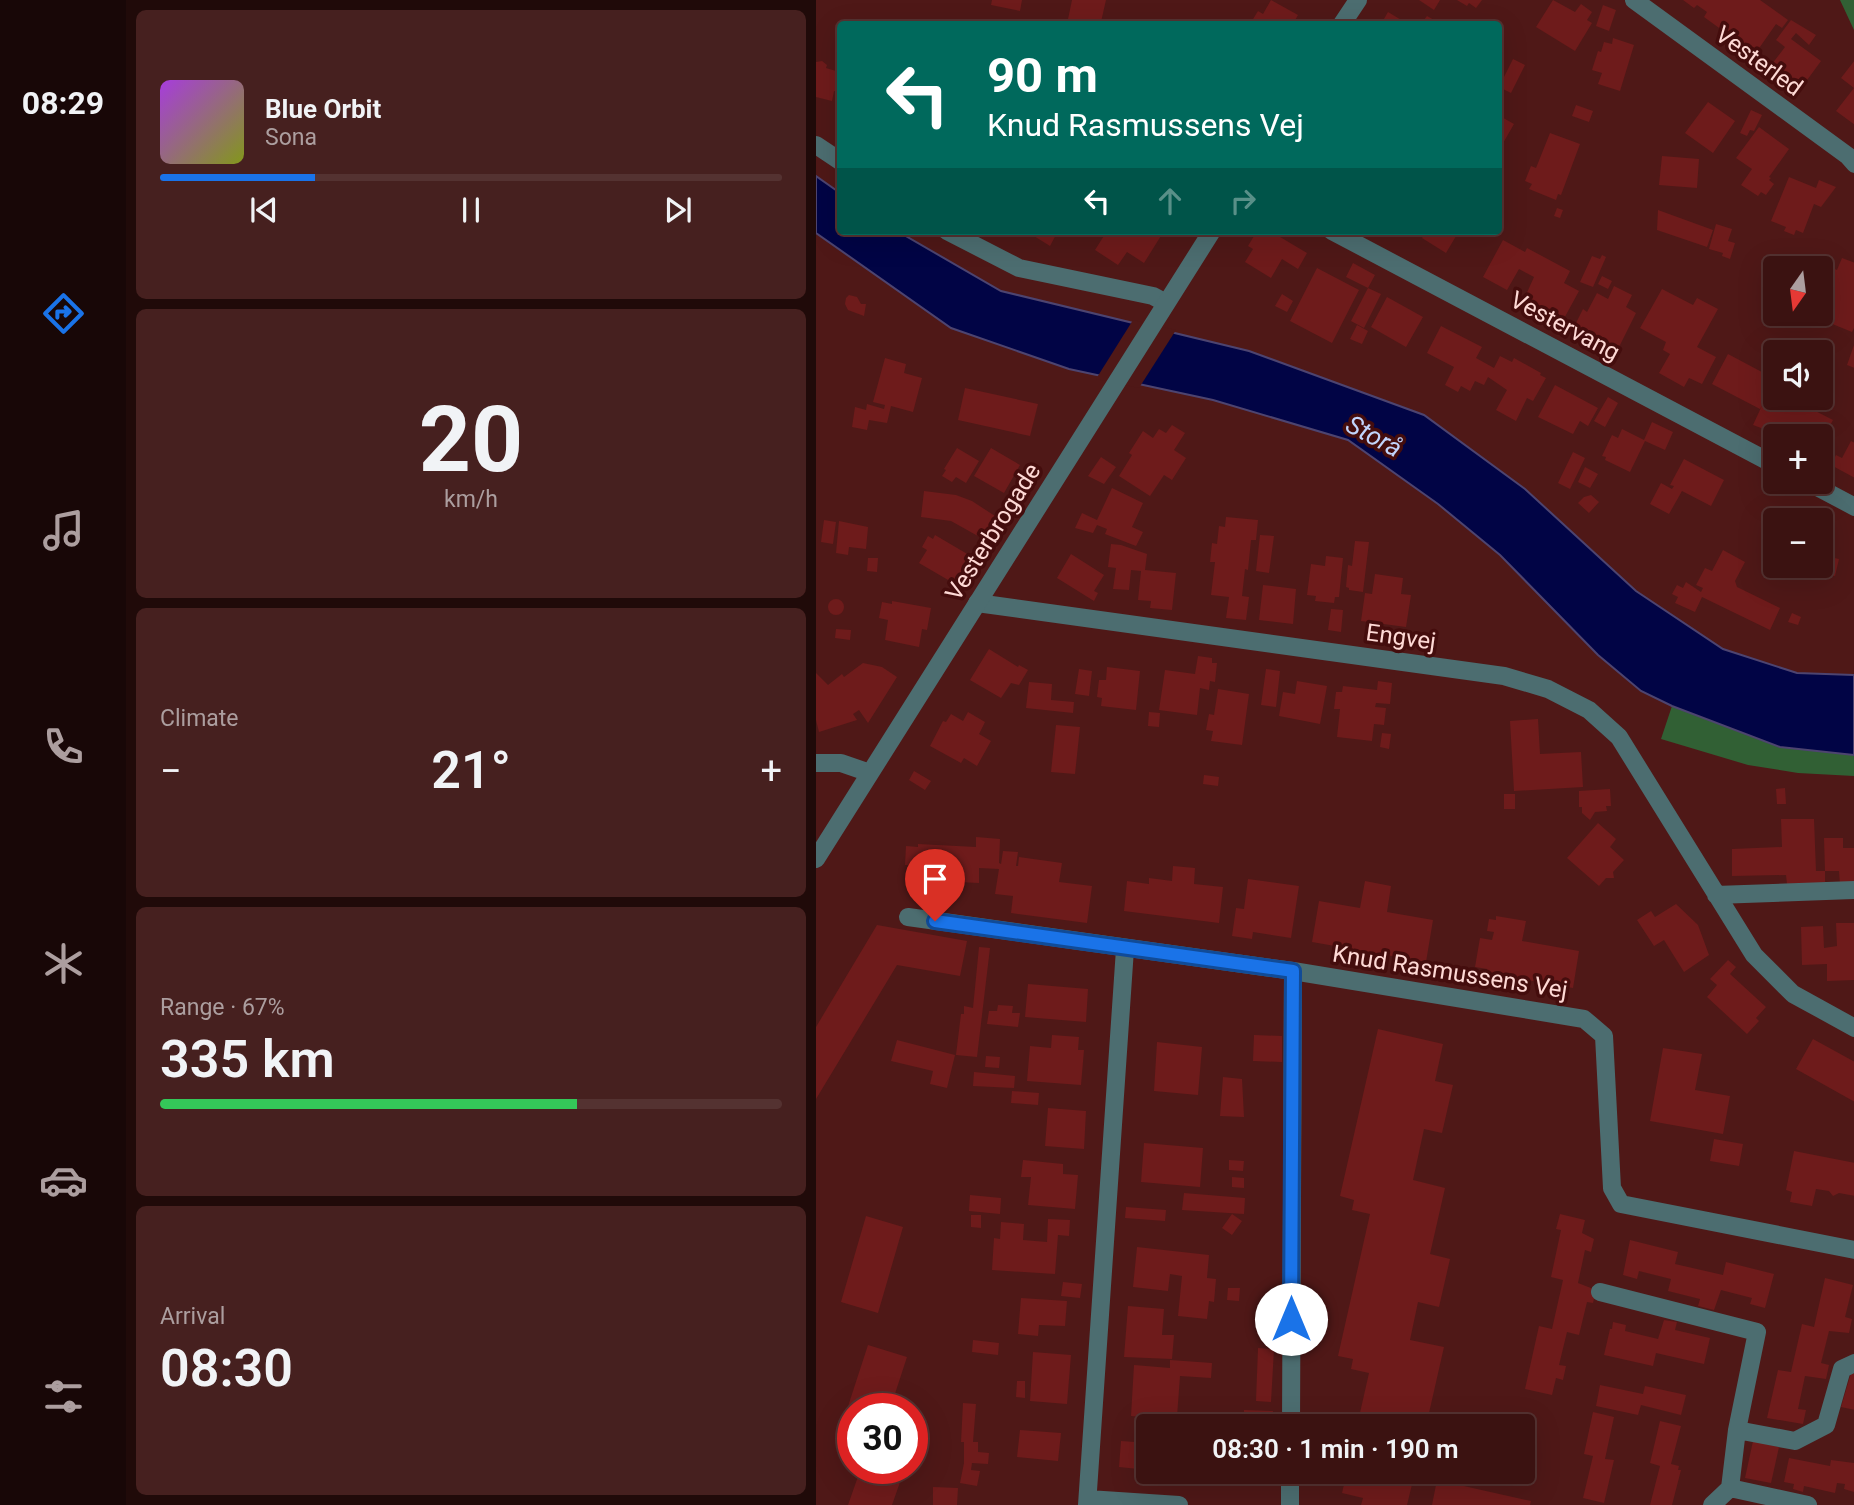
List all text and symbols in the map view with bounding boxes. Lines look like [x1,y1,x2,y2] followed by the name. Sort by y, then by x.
[1710,20,1808,102] street label: Vesterled
[987,47,1098,104] text: 90 m
[872,49,963,140] icon: left
[22,84,104,122] text: 08:29
[265,94,381,124] text: Blue Orbit
[987,106,1304,144] text: Knud Rasmussens Vej
[265,124,317,151] text: Sona
[1078,182,1116,220] icon: left
[1151,182,1189,220] icon: ahead
[1224,182,1262,220] icon: right
[245,191,283,229] icon: previous
[452,191,490,229] icon: pause
[659,191,697,229] icon: next
[1763,256,1833,326] north arrow
[1763,256,1833,578] map controls
[1505,285,1625,367] street label: Vestervang
[39,289,88,338] icon: directions
[1763,340,1833,410] button: sound
[419,387,523,493] text: 20
[1341,409,1407,463] water label: Storå
[1763,424,1833,494] button: +
[940,458,1046,606] street label: Vesterbrogade
[444,486,498,513] text: km/h
[39,506,88,555] icon: music
[1763,508,1833,578] button: −
[1364,618,1438,656] street label: Engvej
[160,705,239,732] text: Climate
[39,722,88,771] icon: phone
[431,740,511,801] text: 21°
[160,749,182,793] text: −
[760,749,782,793] text: +
[905,849,965,921] pin
[916,860,954,898] icon: arrive
[39,939,88,988] icon: climate
[1330,940,1570,1004] street label: Knud Rasmussens Vej
[160,994,285,1021] text: Range · 67%
[160,1029,335,1090] text: 335 km
[39,1156,88,1205] icon: car
[1254,1282,1328,1356] position arrow
[160,1303,225,1330] text: Arrival
[160,1338,293,1399] text: 08:30
[39,1372,88,1421] icon: filters
[837,1393,928,1484] speed limit sign: 30
[1212,1434,1459,1464] text: 08:30 · 1 min · 190 m

